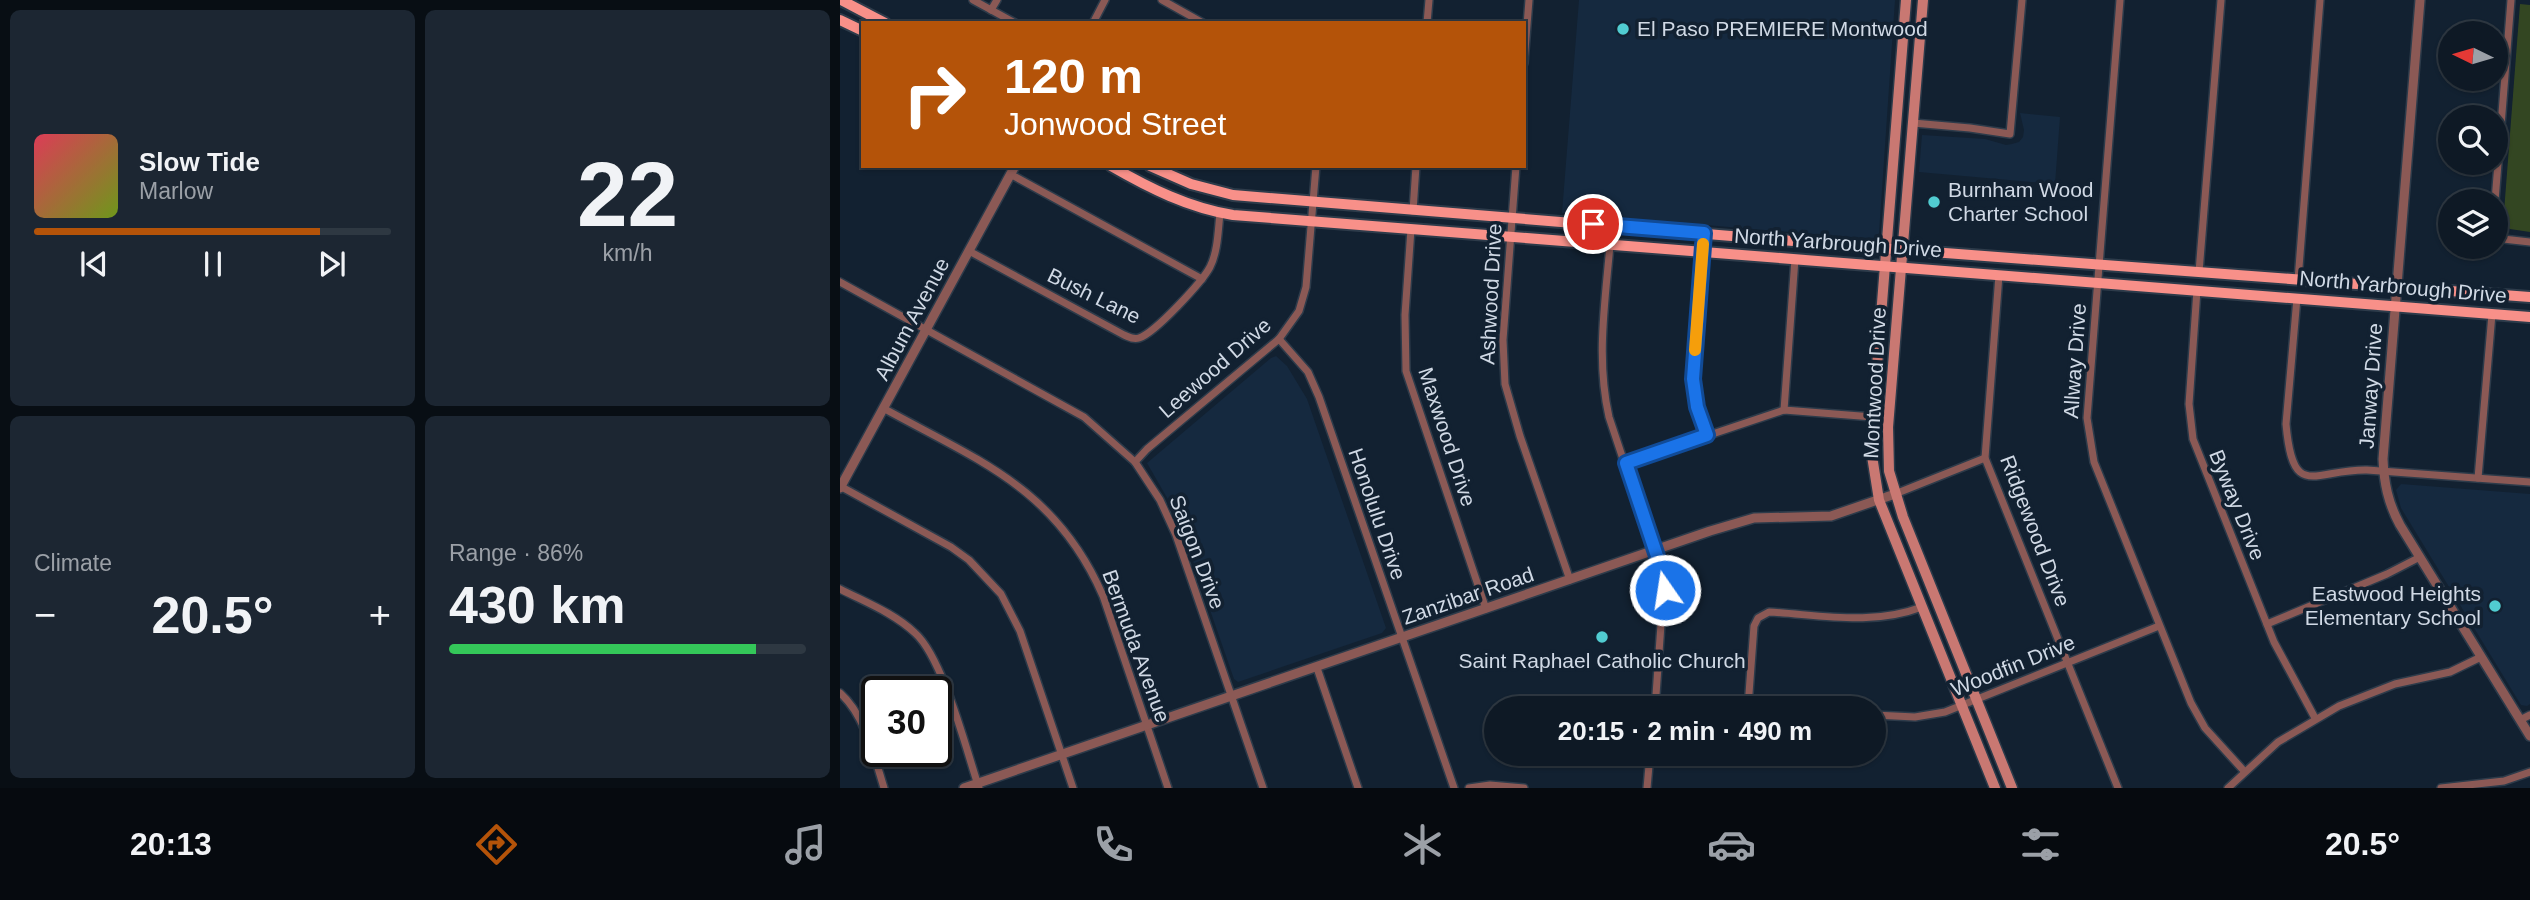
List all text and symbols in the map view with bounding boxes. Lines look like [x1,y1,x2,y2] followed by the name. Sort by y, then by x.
[1637,17,1928,40] place label: El Paso PREMIERE Montwood
[1615,21,1631,37] marker: El Paso PREMIERE Montwood
[2438,21,2508,91] north arrow
[2438,21,2508,259] map controls
[889,49,980,140] icon: right
[1004,49,1143,103] text: 120 m
[2438,105,2508,175] button: search
[1004,106,1226,142] text: Jonwood Street
[577,144,678,245] text: 22
[139,147,260,177] text: Slow Tide
[139,178,213,204] text: Marlow
[1948,178,2094,225] place label: Burnham Wood Charter School
[2438,189,2508,259] button: layers
[1563,194,1623,254] pin
[1926,194,1942,210] marker: Burnham Wood Charter School
[1574,205,1612,243] icon: arrive
[1475,223,1506,365] street label: Ashwood Drive
[1733,224,1943,261] street label: North Yarbrough Drive
[603,240,652,266] text: km/h
[75,245,113,283] icon: previous
[194,245,232,283] icon: pause
[313,245,351,283] icon: next
[870,254,953,384] street label: Album Avenue
[1044,263,1144,328] street label: Bush Lane
[2298,266,2508,307] street label: North Yarbrough Drive
[2059,303,2090,419] street label: Allway Drive
[1859,307,1890,459] street label: Montwood Drive
[1154,313,1275,422] street label: Leewood Drive
[2355,322,2386,450] street label: Janway Drive
[1414,364,1481,509] street label: Maxwood Drive
[1344,445,1411,583] street label: Honolulu Drive
[2205,446,2270,563] street label: Byway Drive
[1996,452,2075,610] street label: Ridgewood Drive
[1165,492,1230,612] street label: Saigon Drive
[449,540,583,566] text: Range · 86%
[34,550,112,576] text: Climate
[1628,553,1702,627] position arrow
[1399,562,1537,629] street label: Zanzibar Road
[1098,566,1175,725] street label: Bermuda Avenue
[449,576,625,634] text: 430 km
[2305,582,2481,629] place label: Eastwood Heights Elementary School
[151,586,274,644] text: 20.5°
[34,594,56,636] text: −
[369,594,391,636] text: +
[2487,598,2503,614] marker: Eastwood Heights Elementary School
[1594,629,1610,645] marker: Saint Raphael Catholic Church
[1948,630,2078,701] street label: Woodfin Drive
[1458,649,1746,672] place label: Saint Raphael Catholic Church
[861,676,952,767] speed limit sign: 30
[1558,716,1812,746] text: 20:15 · 2 min · 490 m
[472,820,521,869] icon: directions
[781,820,830,869] icon: music
[1089,820,1138,869] icon: phone
[1398,820,1447,869] icon: climate
[1707,820,1756,869] icon: car
[2016,820,2065,869] icon: filters
[130,826,212,862] text: 20:13
[2325,826,2400,862] text: 20.5°

